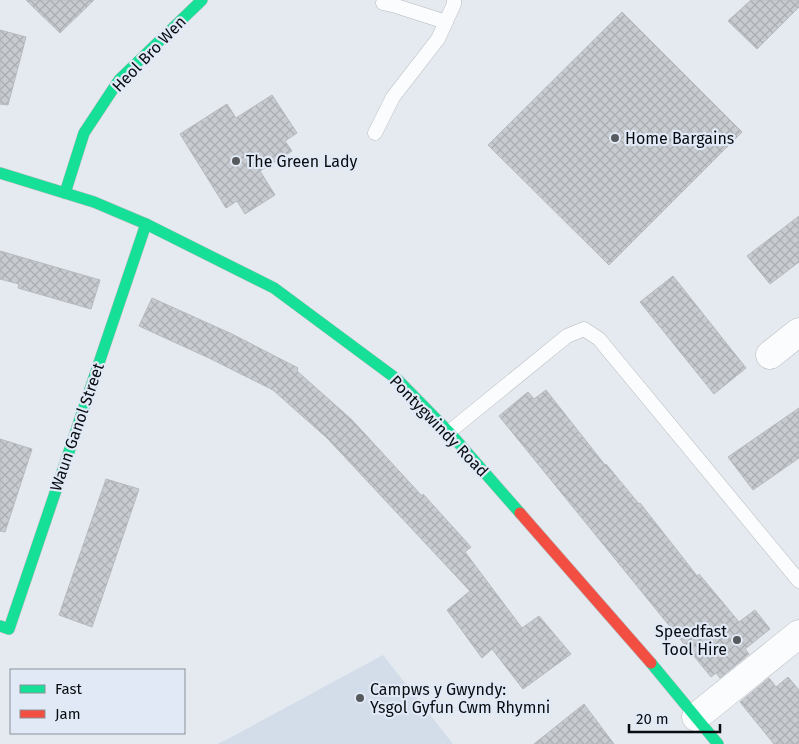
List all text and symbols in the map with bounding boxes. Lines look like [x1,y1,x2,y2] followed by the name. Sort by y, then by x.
[108,12,190,96] street label: Heol Bro Wen
[625,129,734,148] place label: Home Bargains
[609,132,621,144] marker: Home Bargains
[246,152,358,171] place label: The Green Lady
[230,155,242,167] marker: The Green Lady
[46,360,108,494] street label: Waun Ganol Street
[386,371,492,481] street label: Pontygwindy Road
[655,622,727,659] place label: Speedfast Tool Hire
[731,634,743,646] marker: Speedfast Tool Hire
[10,669,185,734] legend
[55,680,82,698] text: Fast
[370,680,550,717] place label: Campws y Gwyndy: Ysgol Gyfun Cwm Rhymni
[354,692,366,704] marker: Campws y Gwyndy: Ysgol Gyfun Cwm Rhymni
[629,702,720,734] scale bar
[55,705,81,723] text: Jam
[636,710,669,728] text: 20 m

